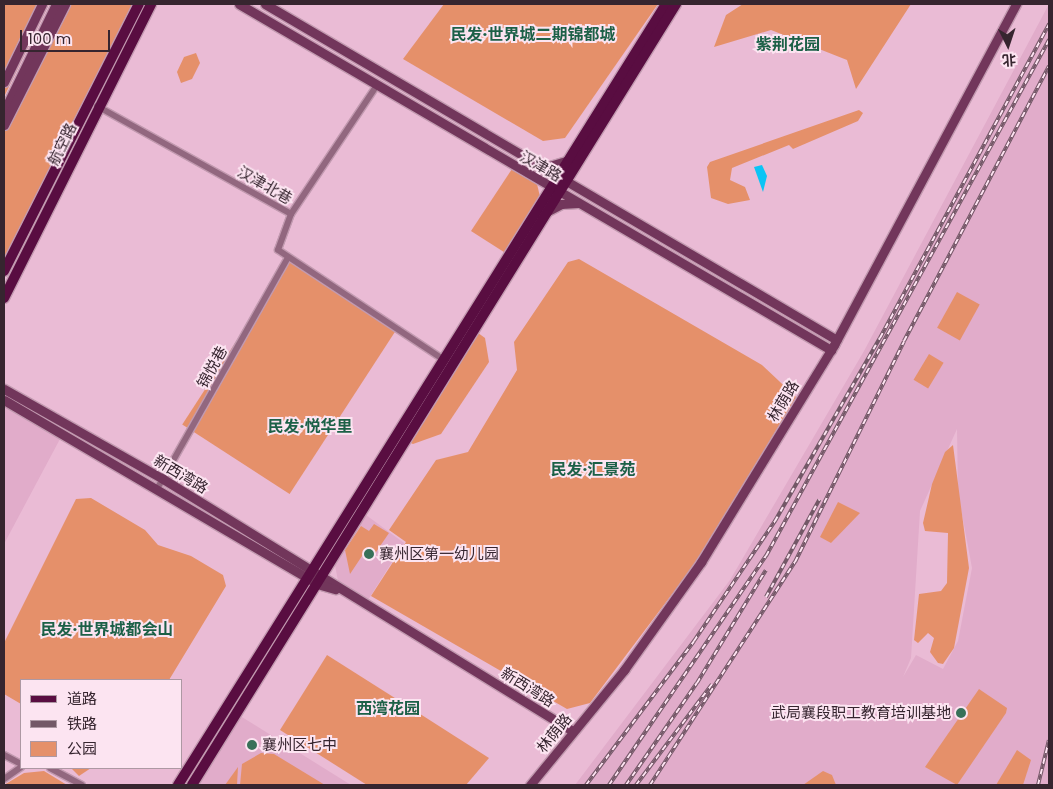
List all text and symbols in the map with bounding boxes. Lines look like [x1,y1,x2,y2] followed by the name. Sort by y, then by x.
[22,20,112,52] scale bar
[983,20,1033,70] north arrow
[451,25,615,45] district label: 民发·世界城二期锦都城
[28,28,71,49] text: 100 m
[756,35,820,55] district label: 紫荆花园
[1001,49,1017,70] text: 北
[44,120,80,168] street label: 航空路
[517,147,565,185] street label: 汉津路
[235,162,295,208] street label: 汉津北巷
[193,343,231,391] street label: 锦悦巷
[764,377,802,425] street label: 林荫路
[268,417,352,437] district label: 民发·悦华里
[151,451,211,497] street label: 新西湾路
[551,460,635,480] district label: 民发·汇景苑
[379,545,499,563] place label: 襄州区第一幼儿园
[363,548,375,560] marker: 襄州区第一幼儿园
[41,620,173,640] district label: 民发·世界城都会山
[498,663,558,711] street label: 新西湾路
[20,679,182,769] legend
[67,688,97,709] text: 道路
[356,699,420,719] district label: 西湾花园
[771,704,951,722] place label: 武局襄段职工教育培训基地
[955,707,967,719] marker: 武局襄段职工教育培训基地
[533,710,575,756] street label: 林荫路
[67,713,97,734] text: 铁路
[262,736,337,754] place label: 襄州区七中
[67,738,97,759] text: 公园
[246,739,258,751] marker: 襄州区七中

